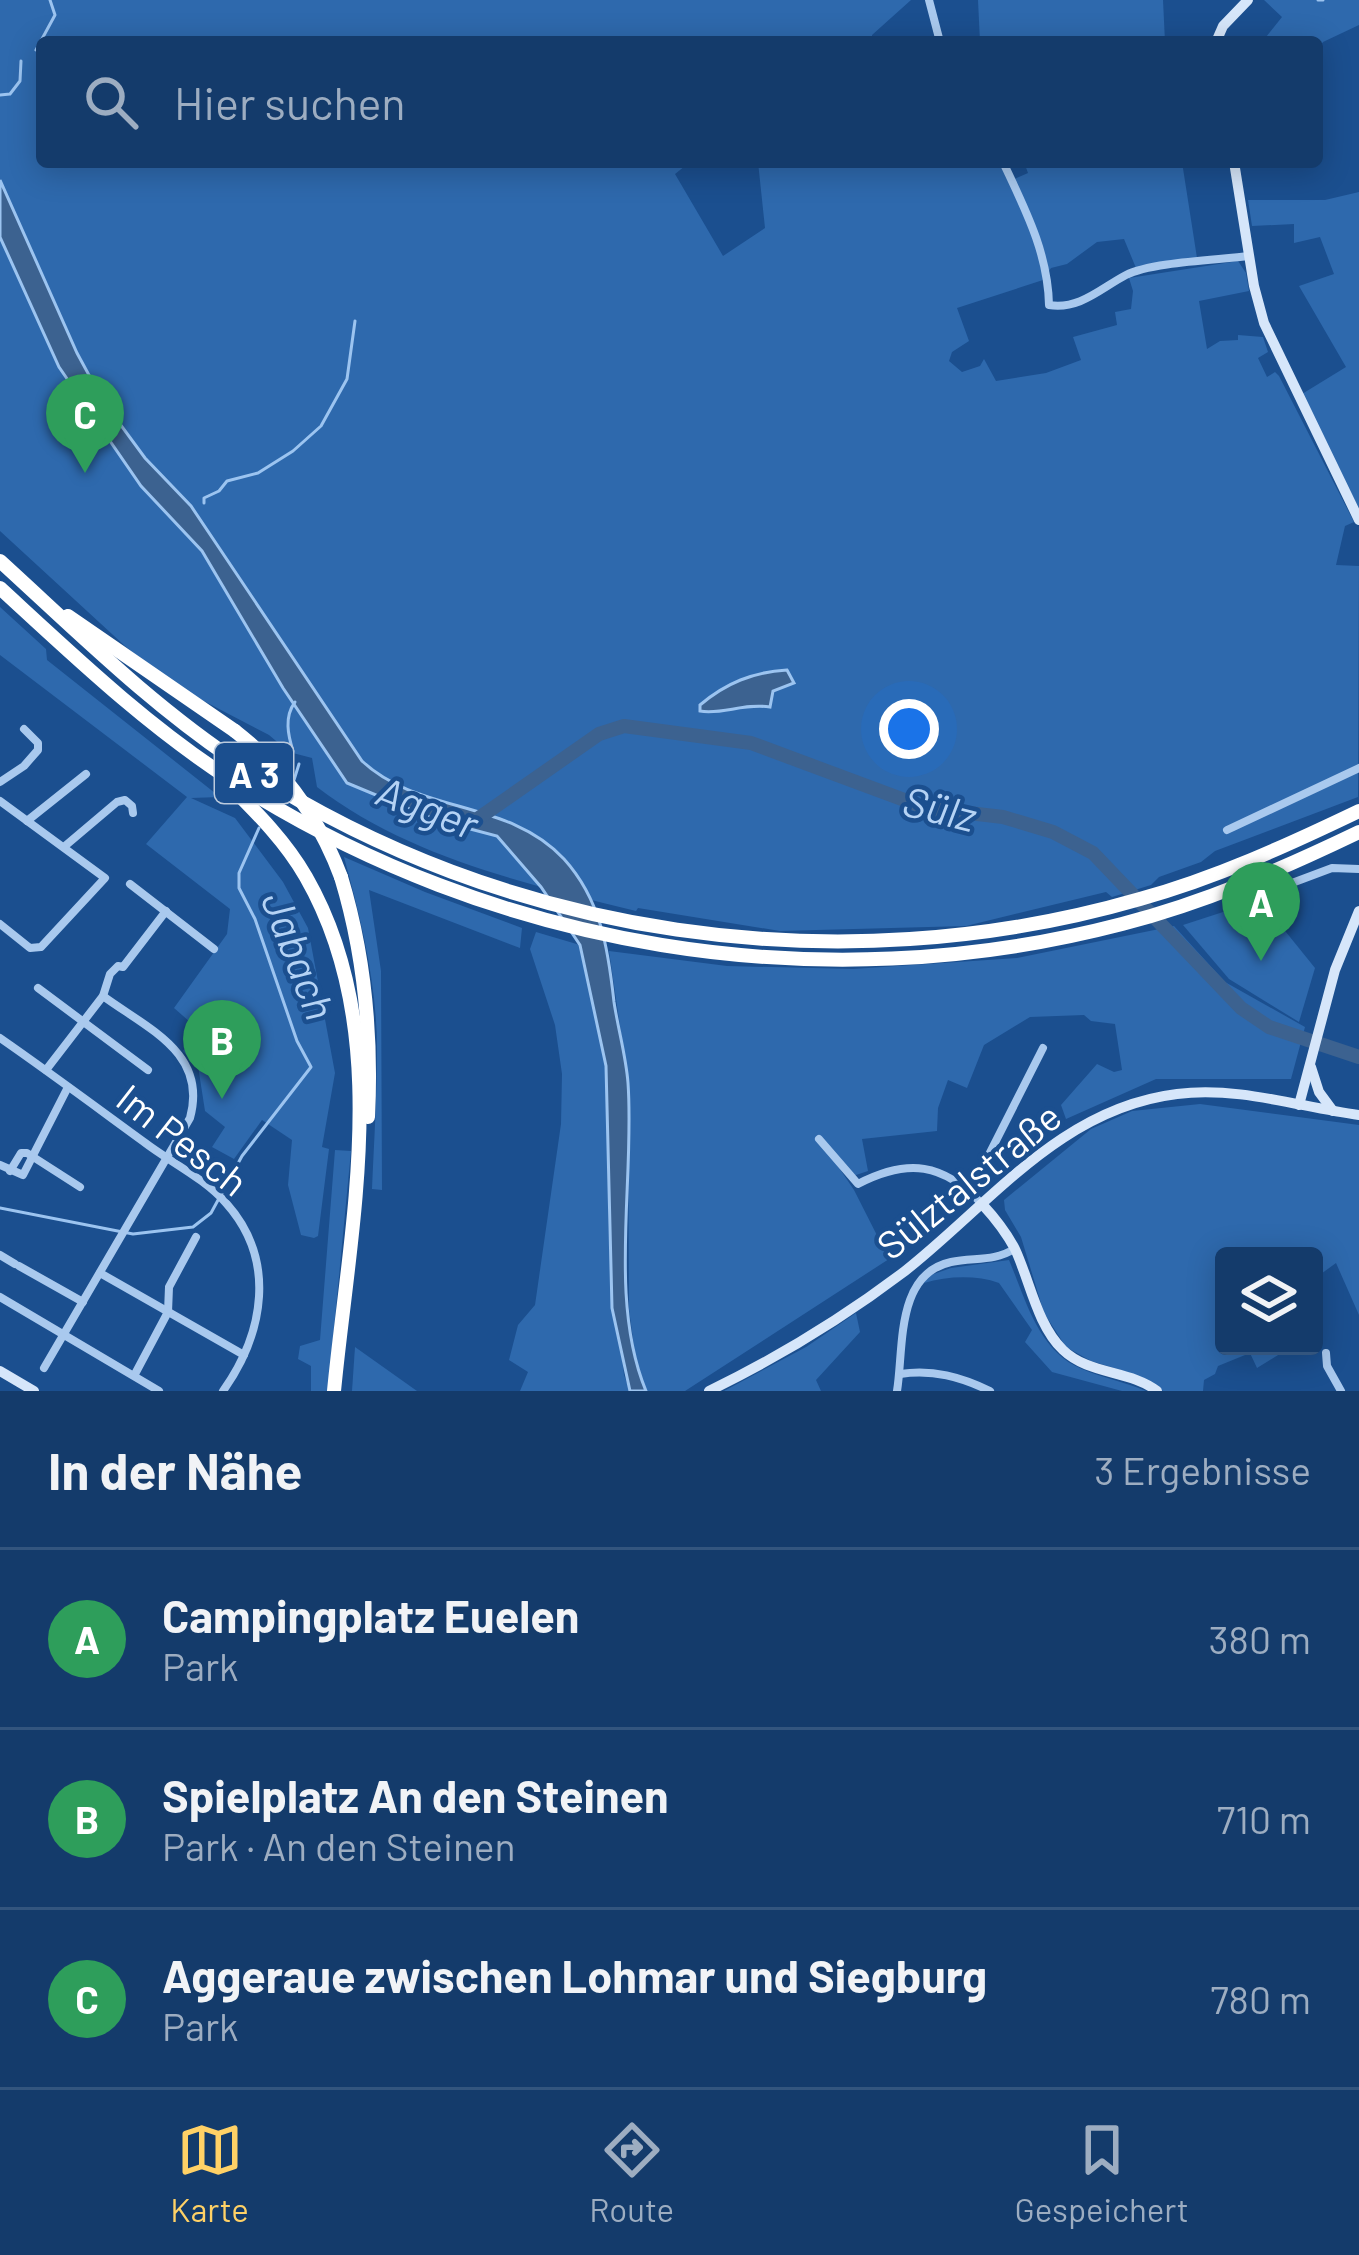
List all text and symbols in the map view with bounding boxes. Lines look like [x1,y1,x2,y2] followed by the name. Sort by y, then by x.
[36,36,1323,168] search box
[78,69,144,135] icon: search
[174,75,406,129] text: Hier suchen
[46,374,124,473] pin: C
[879,699,939,759] your location
[215,743,293,803] road number: A 3
[370,764,487,849] water label: Agger
[898,774,982,840] water label: Sülz
[1222,862,1300,961] pin: A
[253,884,347,1026] water label: Jabach
[183,1000,261,1099] pin: B
[108,1073,258,1205] street label: Im Pesch
[867,1092,1069,1268] street label: Sülztalstraße
[1215,1247,1323,1355] map controls
[1215,1247,1323,1355] button: layers
[48,1439,302,1500] text: In der Nähe
[1094,1446,1311,1493] text: 3 Ergebnisse
[162,1588,579,1642] text: Campingplatz Euelen
[74,1615,100,1662] text: A
[1209,1615,1311,1662] text: 380 m
[162,1642,239,1689] text: Park
[162,1768,669,1822] text: Spielplatz An den Steinen
[75,1795,99,1842] text: B
[1217,1795,1311,1842] text: 710 m
[162,1822,516,1869] text: Park · An den Steinen
[162,1948,987,2002] text: Aggeraue zwischen Lohmar und Siegburg
[75,1975,99,2022] text: C
[1210,1975,1311,2022] text: 780 m
[162,2002,239,2049] text: Park
[170,2117,249,2229] tab: Karte
[589,2117,674,2229] tab: Route
[1015,2117,1189,2229] tab: Gespeichert

